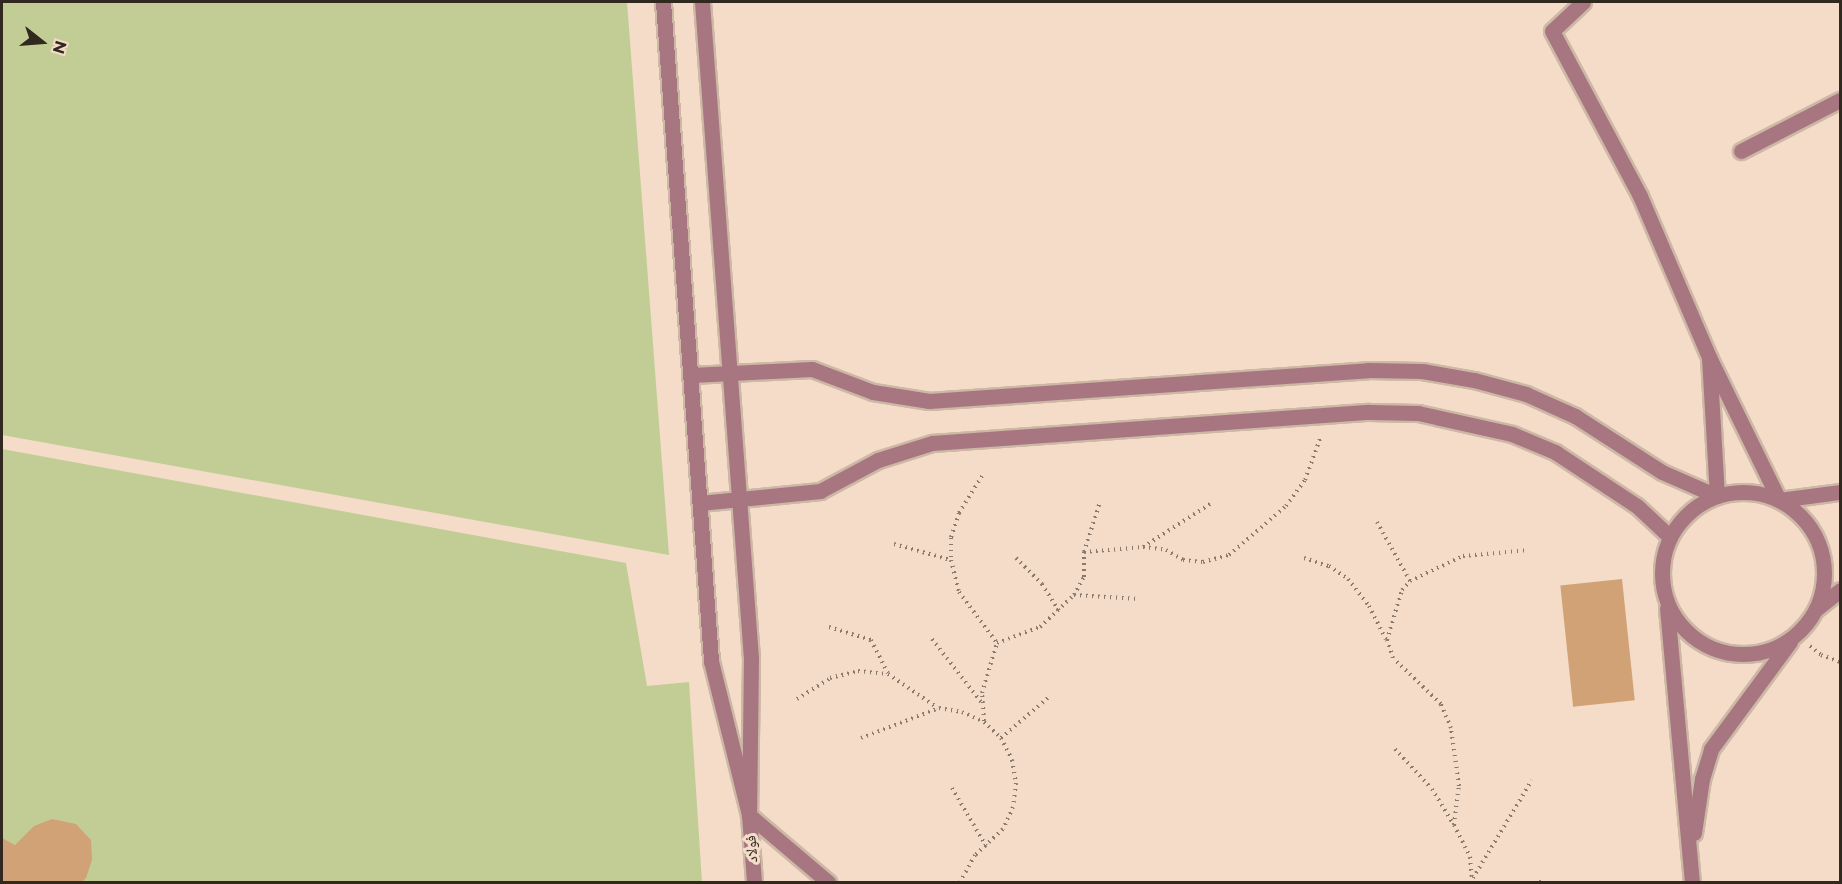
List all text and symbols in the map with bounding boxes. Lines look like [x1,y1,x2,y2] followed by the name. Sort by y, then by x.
[12,12,72,72] north arrow
[49,38,71,56] text: N
[741,835,761,863] street label: فولاد

